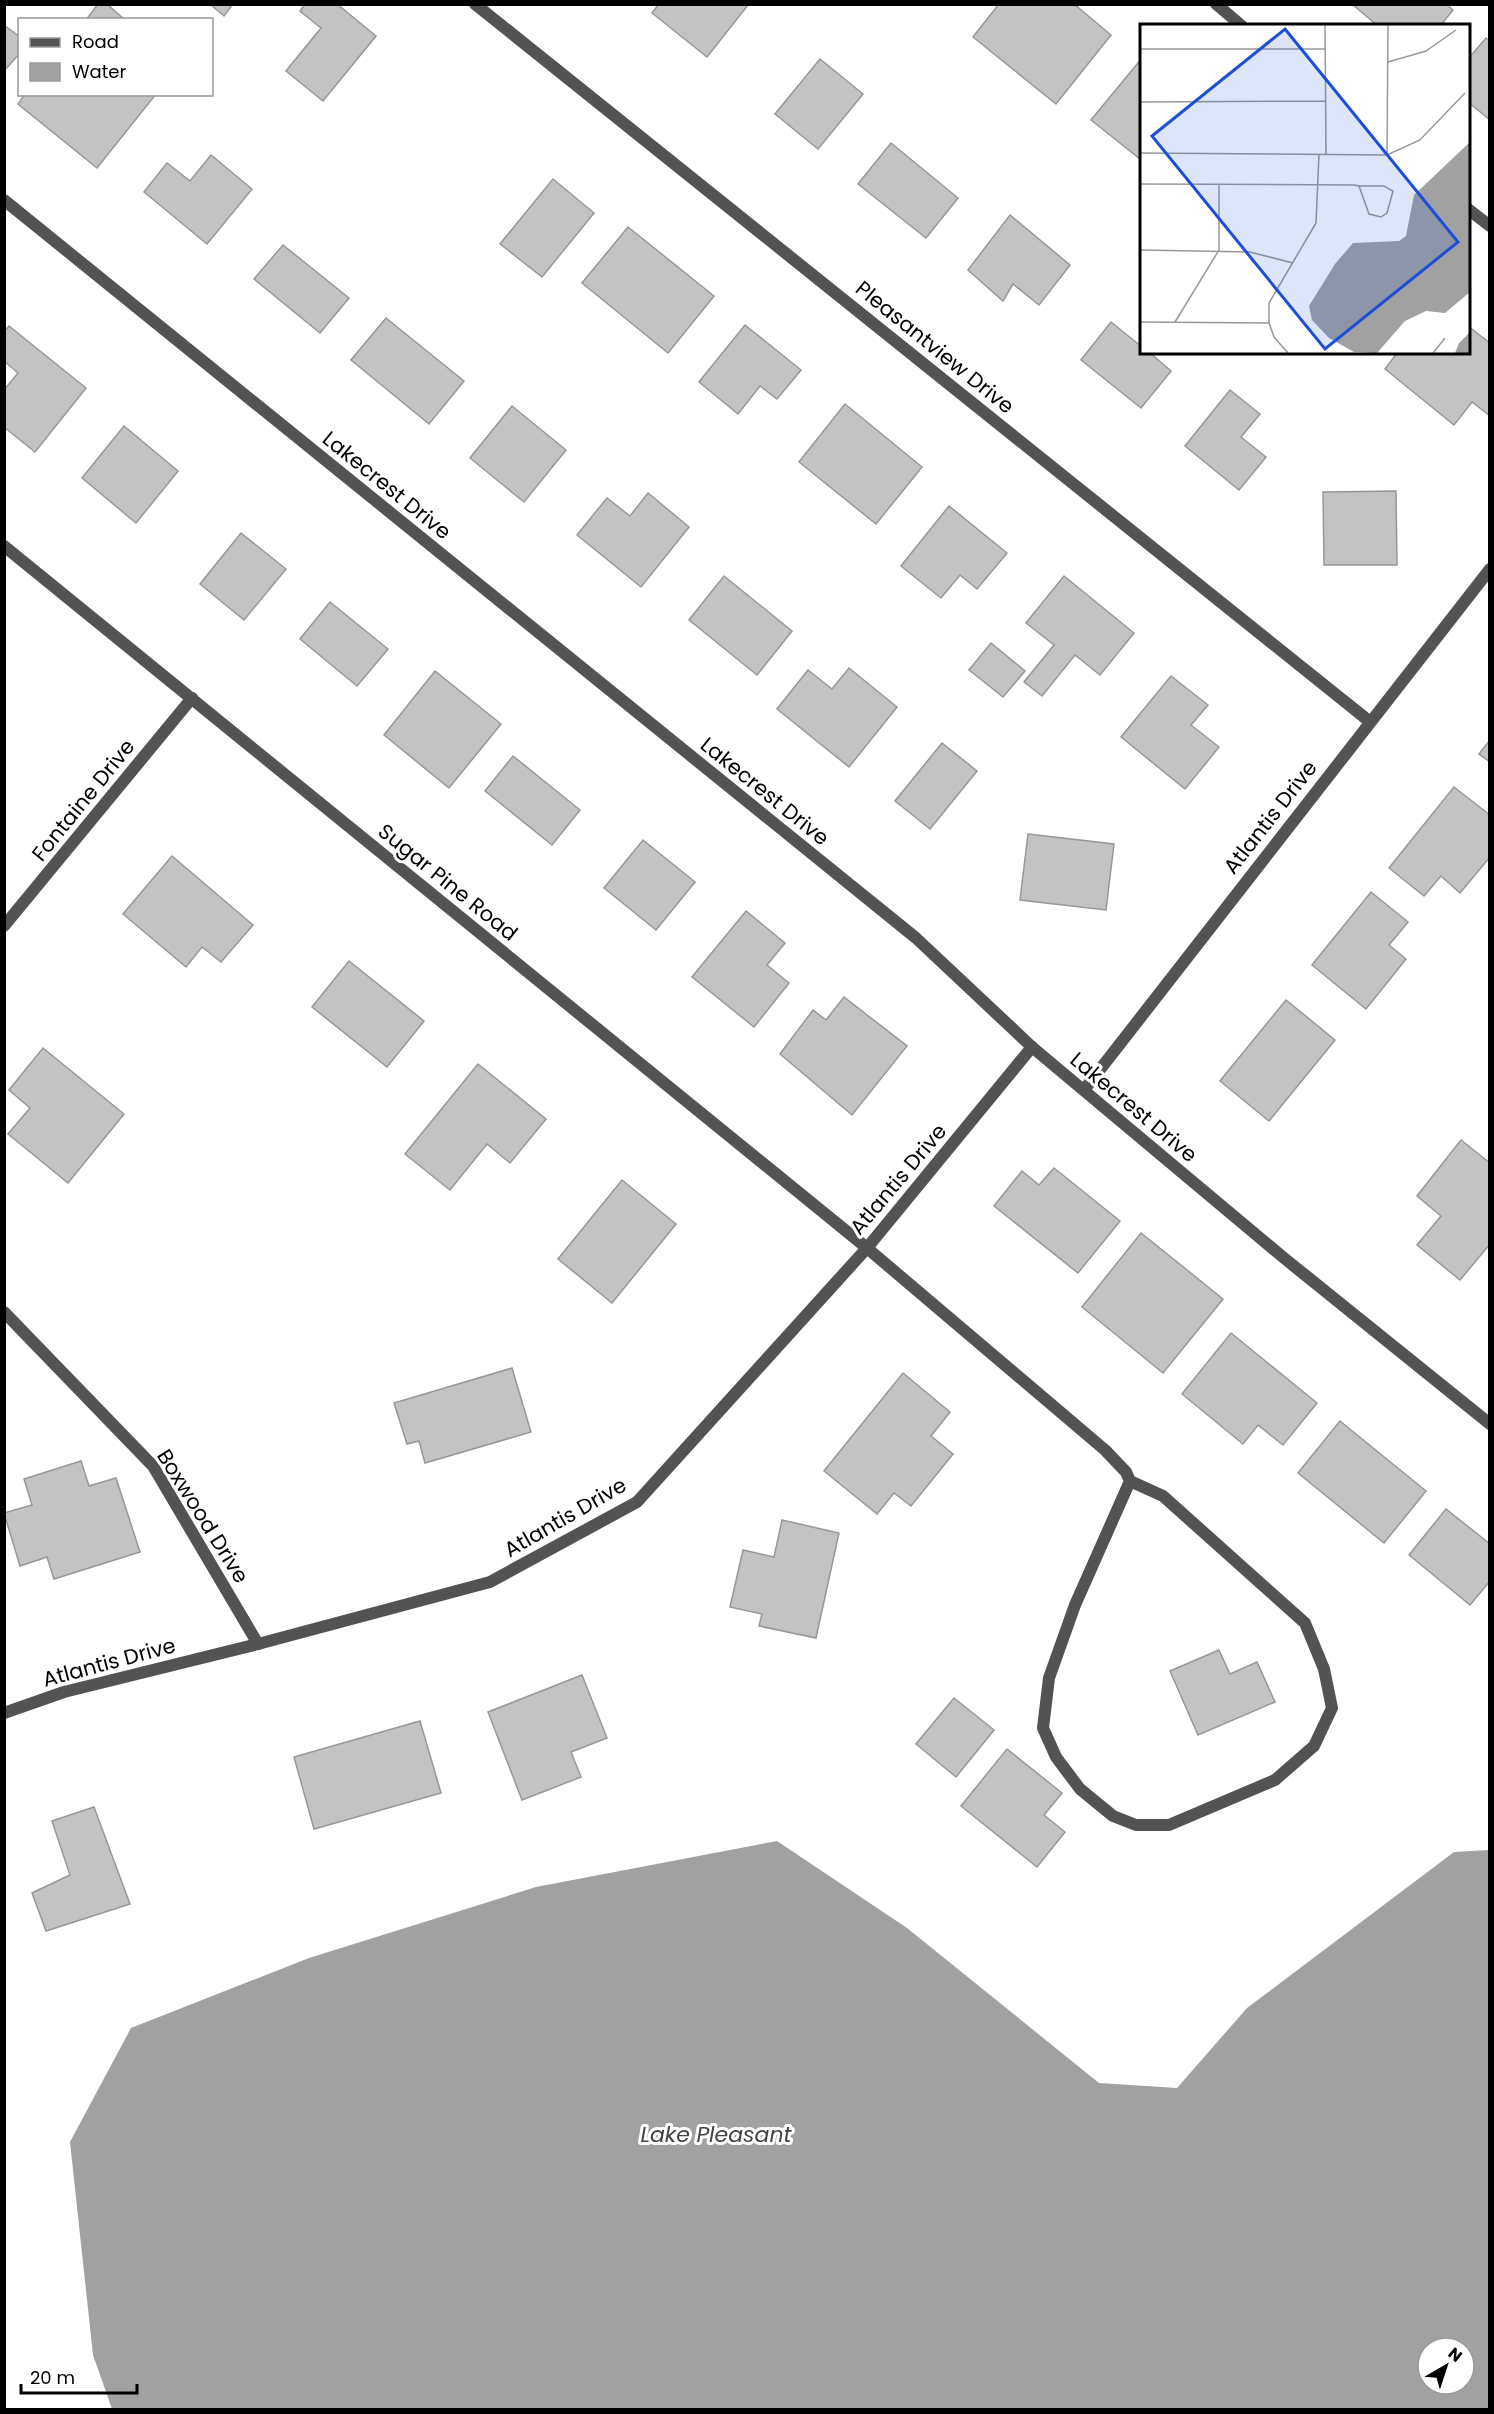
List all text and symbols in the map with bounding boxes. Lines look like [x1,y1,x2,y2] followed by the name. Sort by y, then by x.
[18,18,213,96] legend
[1140,24,1470,354] inset map
[72,29,119,54] text: Road
[72,59,126,84] text: Water
[850,274,1020,420] street label: Pleasantview Drive
[317,424,457,546] street label: Lakecrest Drive
[695,730,835,852] street label: Lakecrest Drive
[25,733,141,867] street label: Fontaine Drive
[1217,754,1323,880] street label: Atlantis Drive
[372,817,524,947] street label: Sugar Pine Road
[1064,1045,1204,1169] street label: Lakecrest Drive
[843,1117,953,1241] street label: Atlantis Drive
[150,1443,256,1589] street label: Boxwood Drive
[499,1470,631,1564] street label: Atlantis Drive
[39,1630,179,1694] street label: Atlantis Drive
[640,2119,792,2150] water label: Lake Pleasant
[1416,2336,1476,2396] north arrow
[1443,2342,1467,2367] text: N
[21,2357,136,2395] scale bar
[30,2365,75,2390] text: 20 m

